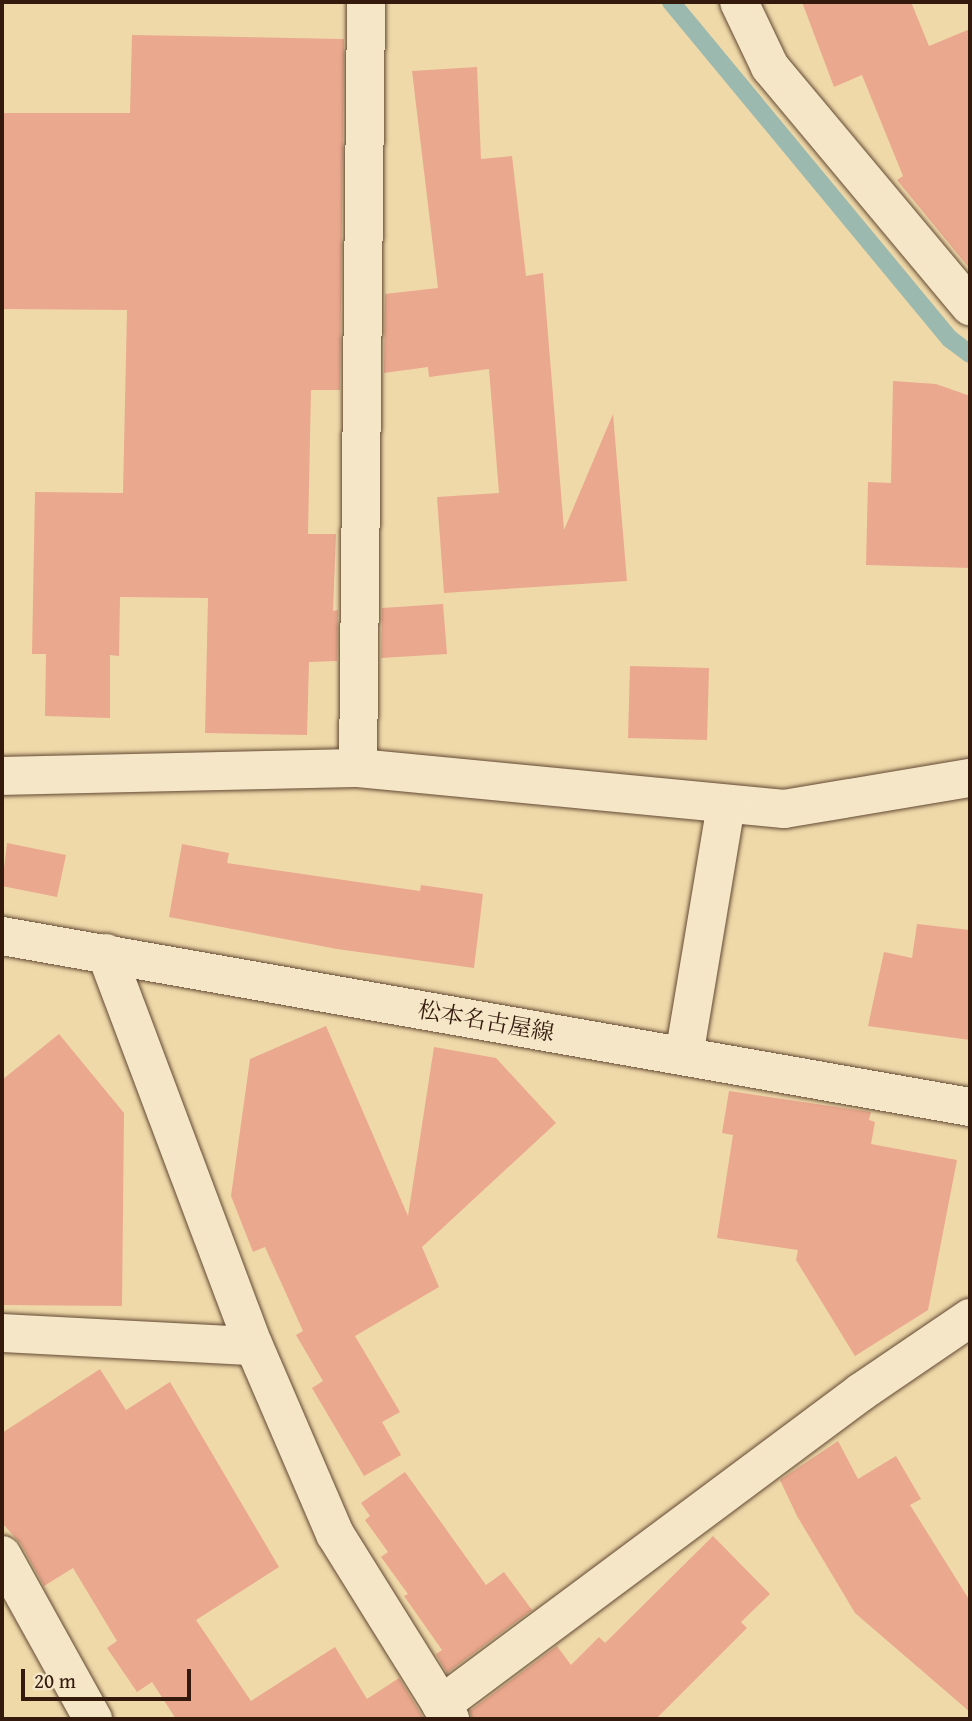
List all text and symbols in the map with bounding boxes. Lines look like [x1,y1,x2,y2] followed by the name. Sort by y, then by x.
[416,995,556,1047] street label: 松本名古屋線
[24,1654,194,1698] scale bar
[34,1665,76,1696] text: 20 m

